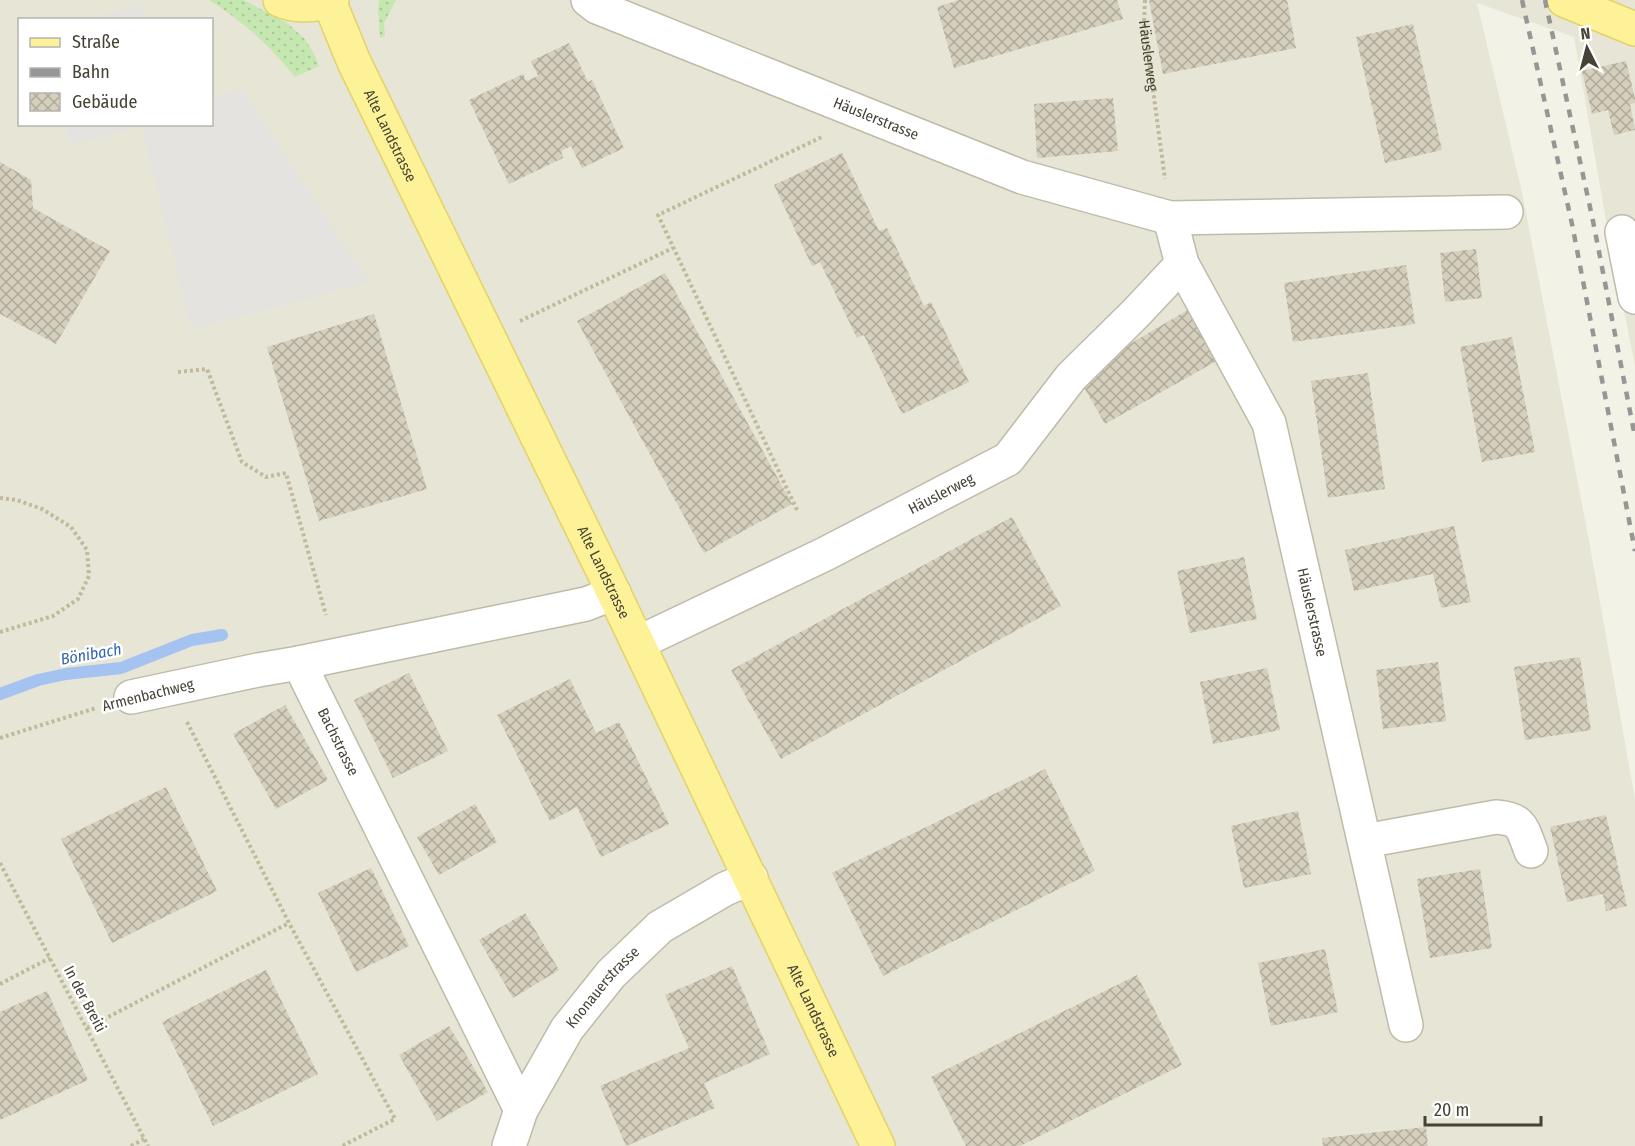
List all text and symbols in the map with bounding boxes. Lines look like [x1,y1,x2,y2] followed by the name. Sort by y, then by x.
[18,18,213,126] legend
[1557,18,1617,78] north arrow
[1135,19,1162,92] street label: Häuslerweg
[1580,24,1591,44] text: N
[72,31,120,53] text: Straße
[72,61,110,83] text: Bahn
[360,86,420,185] street label: Alte Landstrasse
[72,91,138,113] text: Gebäude
[831,93,921,144] street label: Häuslerstrasse
[905,469,977,518] street label: Häuslerweg
[573,523,634,622] street label: Alte Landstrasse
[1293,566,1331,658] street label: Häuslerstrasse
[59,639,123,669] water label: Bönibach
[100,675,196,715] street label: Armenbachweg
[314,705,363,779] street label: Bachstrasse
[562,943,643,1032] street label: Knonauerstrasse
[783,961,843,1060] street label: Alte Landstrasse
[60,963,110,1035] street label: In der Breiti
[1425,1089,1540,1127] scale bar
[1434,1099,1469,1121] text: 20 m

